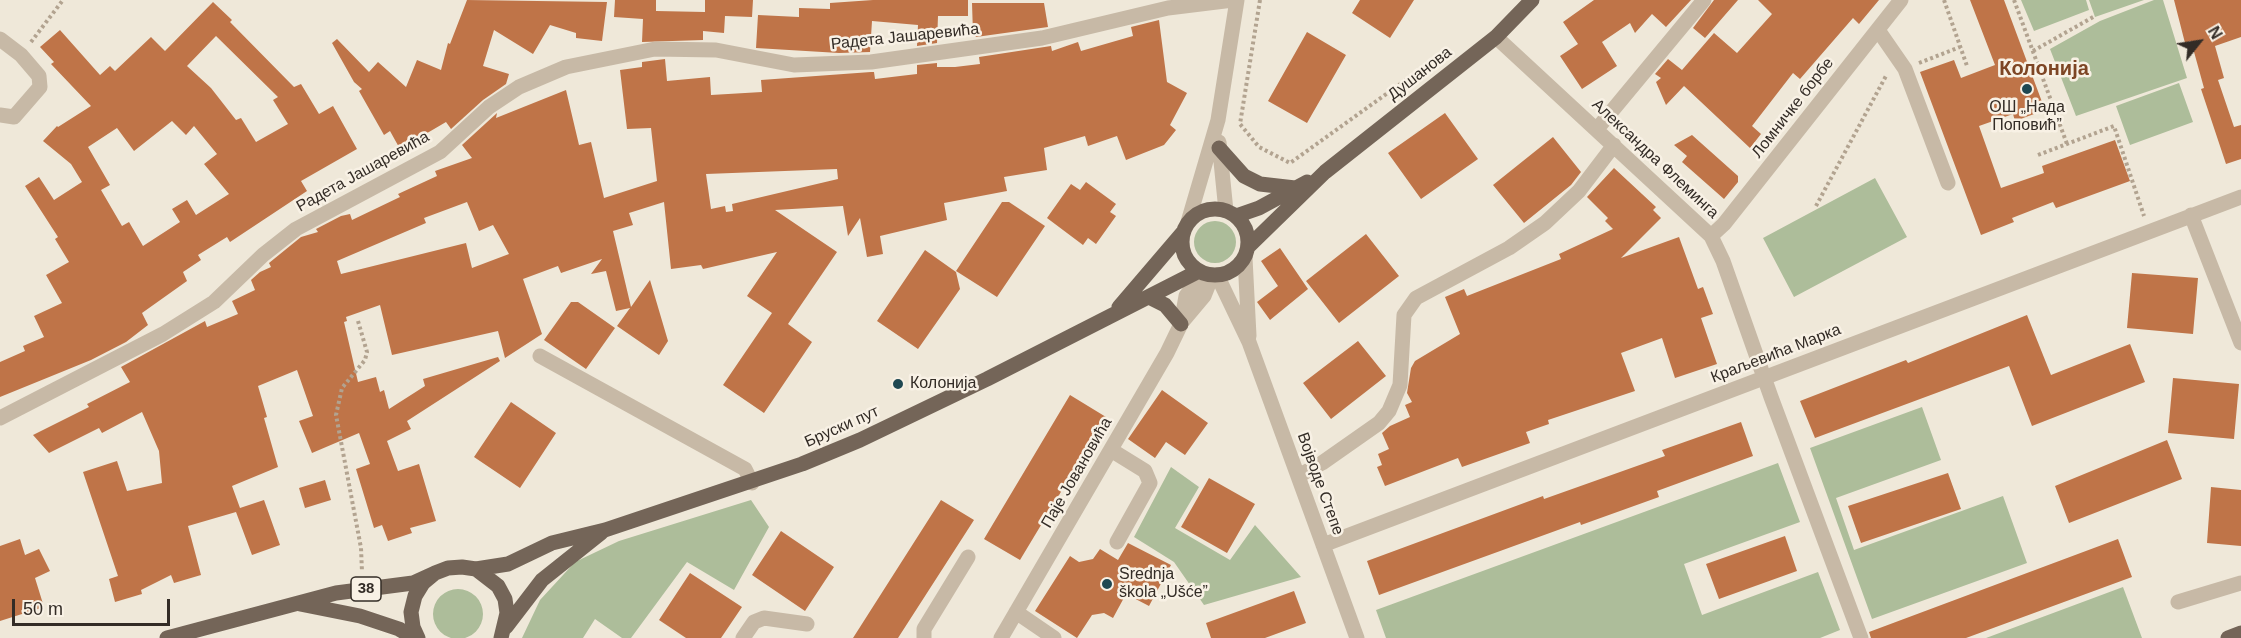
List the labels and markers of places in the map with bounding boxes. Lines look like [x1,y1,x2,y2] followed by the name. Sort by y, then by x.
[2020,82,2034,96] marker: ОШ „Нада Поповић”
[1989,98,2065,136] place label: ОШ „Нада Поповић”
[910,374,977,394] place label: Колонија
[891,377,905,391] marker: Колонија
[1119,565,1208,603] place label: Srednja škola „Ušće”
[1100,577,1114,591] marker: Srednja škola „Ušće”

